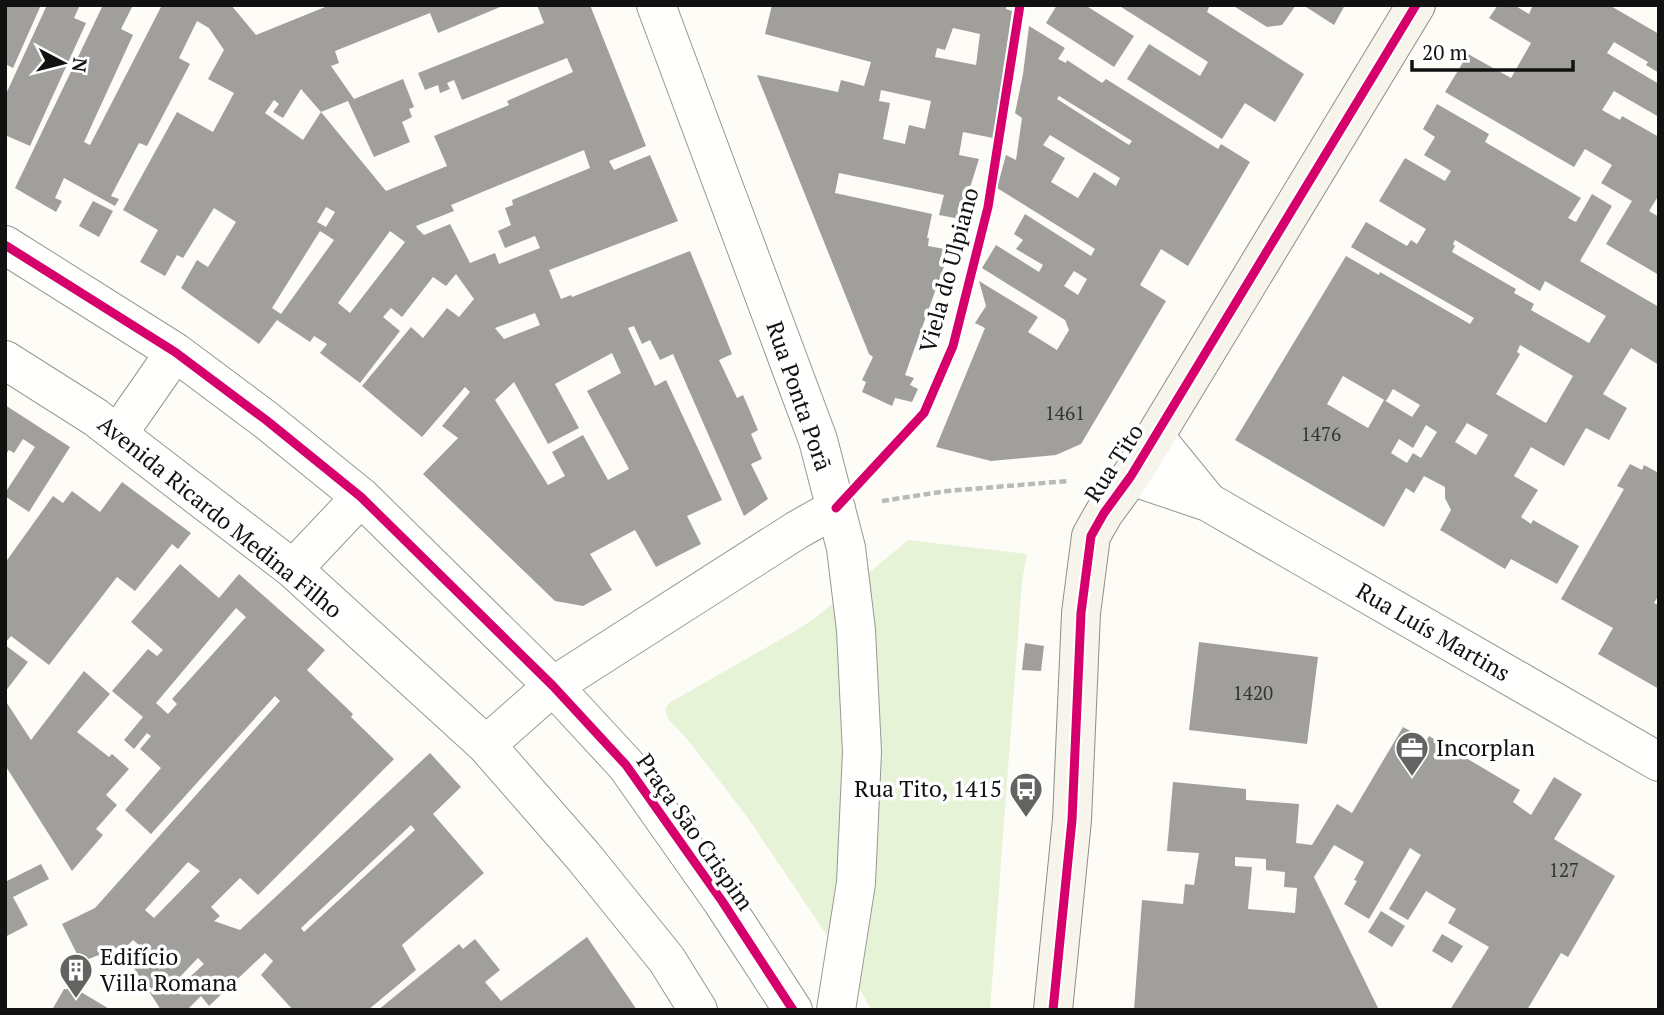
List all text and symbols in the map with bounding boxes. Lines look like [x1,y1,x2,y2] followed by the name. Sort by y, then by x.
[28,28,98,98] north arrow
[1412,28,1573,72] scale bar
[1422,38,1468,66] text: 20 m
[67,56,94,74] text: N
[912,184,985,356] street label: Viela do Ulpiano
[759,317,840,475] street label: Rua Ponta Porã
[1045,400,1085,425] house number: 1461
[92,408,349,625] street label: Avenida Ricardo Medina Filho
[1077,418,1150,508] street label: Rua Tito
[1301,421,1341,446] house number: 1476
[1351,575,1516,688] street label: Rua Luís Martins
[1233,680,1273,705] house number: 1420
[1393,729,1431,778] office icon: Incorplan
[1436,732,1535,763] place label: Incorplan
[630,747,761,916] street label: Praça São Crispim
[1007,770,1045,819] bus stop icon: Rua Tito, 1415
[854,773,1002,804] place label: Rua Tito, 1415
[1549,857,1579,882] house number: 127
[100,941,238,998] place label: Edifício Villa Romana
[57,951,95,1000] building icon: Edifício Villa Romana

